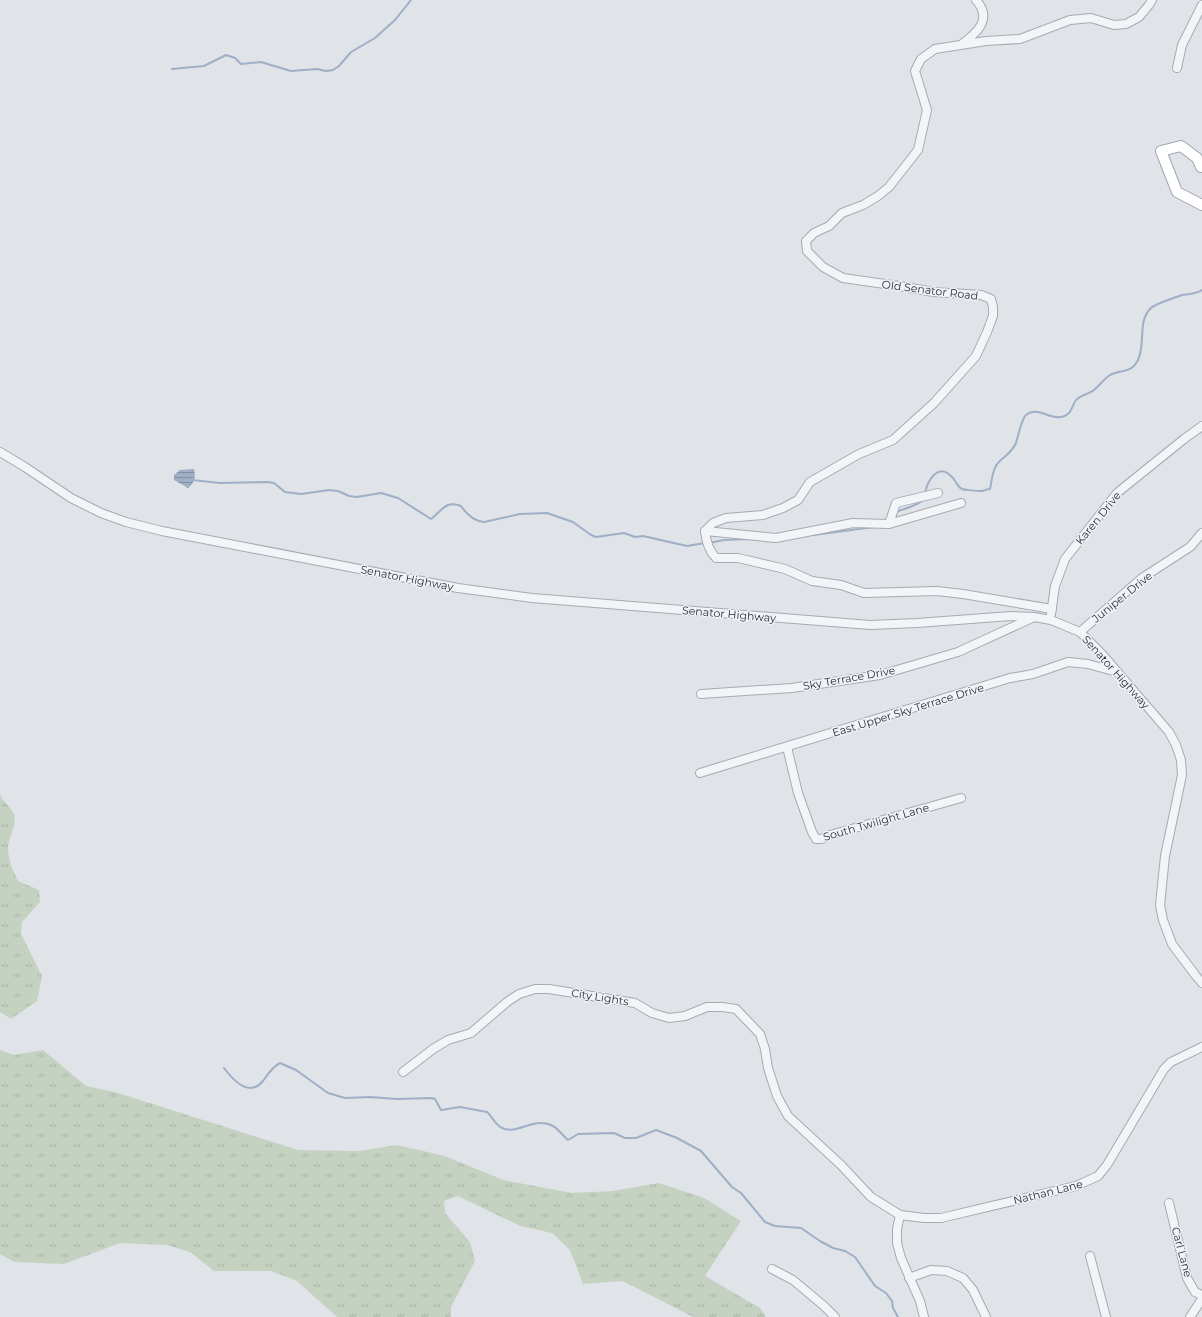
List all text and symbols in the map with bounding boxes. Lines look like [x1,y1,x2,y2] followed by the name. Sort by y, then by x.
[881,277,979,303] street label: Old Senator Road
[1072,488,1124,547] street label: Karen Drive
[359,562,455,594] street label: Senator Highway
[1088,568,1155,626] street label: Juniper Drive
[681,603,777,625] street label: Senator Highway
[1079,632,1153,712] street label: Senator Highway
[802,663,897,693] street label: Sky Terrace Drive
[831,680,986,740] street label: East Upper Sky Terrace Drive
[821,800,931,844] street label: South Twilight Lane
[570,986,630,1009] street label: City Lights
[1012,1177,1085,1207] street label: Nathan Lane
[1169,1225,1196,1279] street label: Carl Lane

